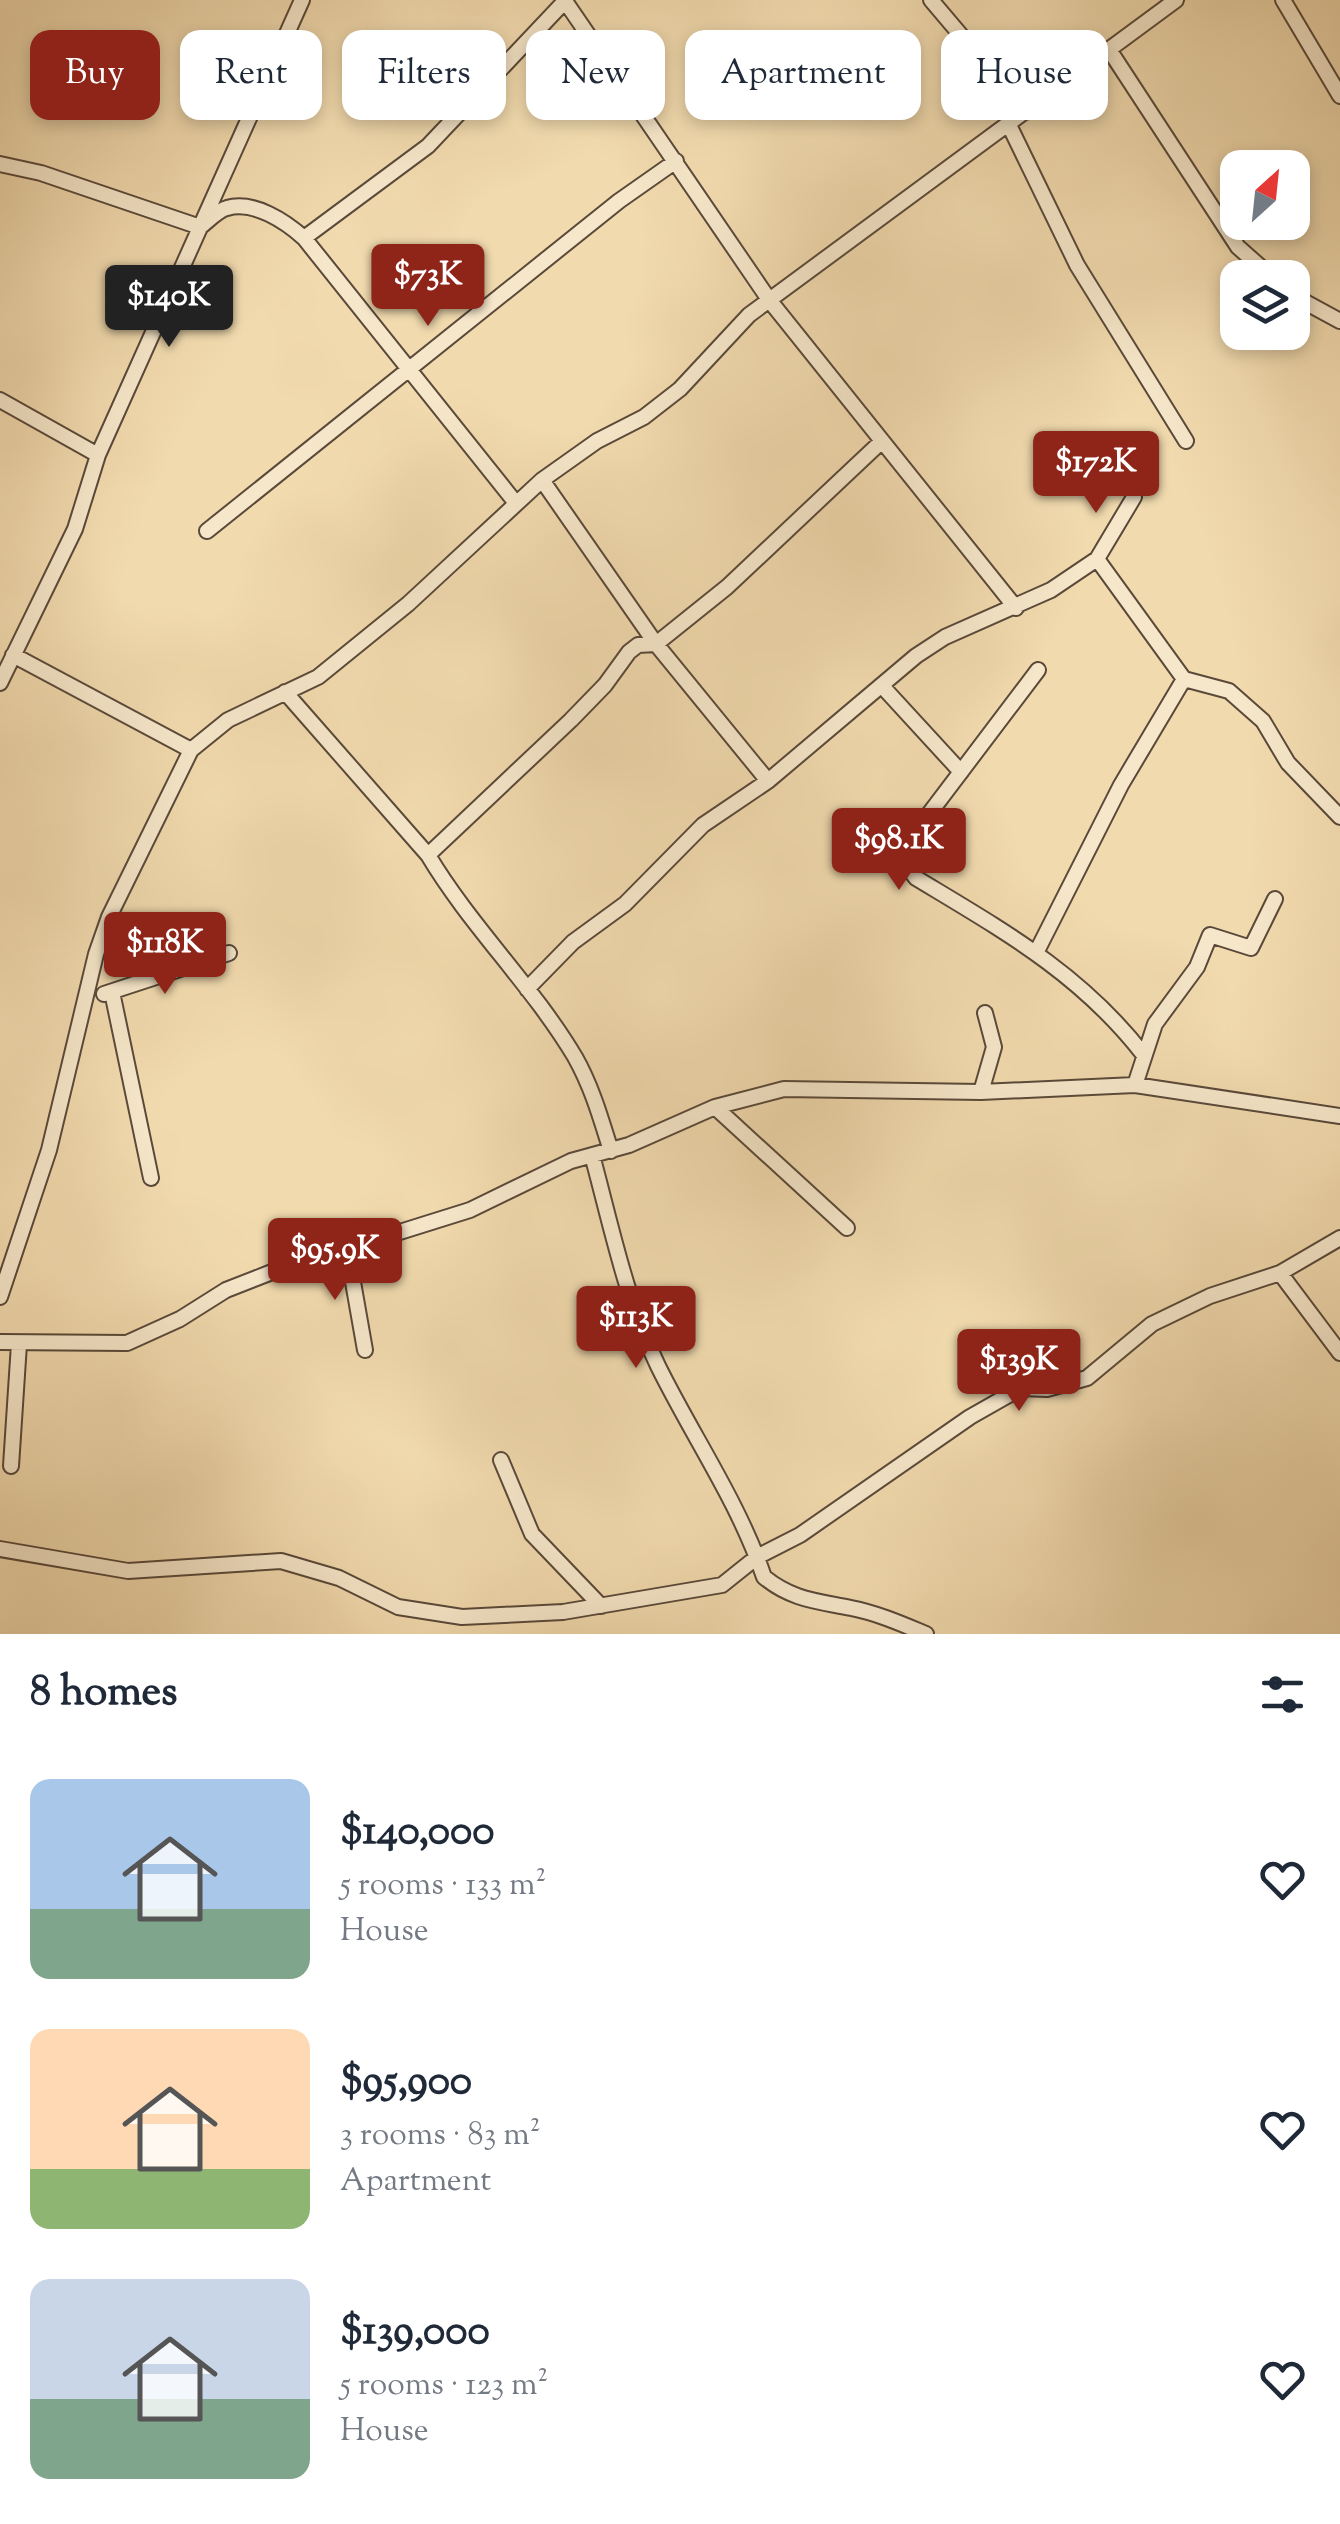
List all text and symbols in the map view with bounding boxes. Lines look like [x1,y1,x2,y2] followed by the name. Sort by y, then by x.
[30,30,160,120] chip: Buy
[180,30,322,120] chip: Rent
[342,30,506,120] chip: Filters
[526,30,665,120] chip: New
[685,30,921,120] chip: Apartment
[941,30,1108,120] chip: House
[1220,150,1310,240] north arrow
[1220,150,1310,350] map controls
[369,244,487,329] pin: $73K
[393,253,463,299] text: $73K
[1220,260,1310,350] button: layers
[99,265,239,350] pin: $140K
[127,274,211,320] text: $140K
[1026,431,1166,516] pin: $172K
[1055,440,1137,486] text: $172K
[818,808,980,893] pin: $98.1K
[854,817,944,863] text: $98.1K
[95,912,235,997] pin: $118K
[126,921,204,967] text: $118K
[254,1218,416,1303] pin: $95.9K
[290,1227,380,1273] text: $95.9K
[566,1286,706,1371] pin: $113K
[599,1295,673,1341] text: $113K
[949,1329,1089,1414] pin: $139K
[979,1338,1059,1384] text: $139K
[30,1664,178,1724] text: 8 homes
[1255,1667,1310,1722] icon: filters
[340,1803,494,1863] text: $140,000
[110,1819,230,1939] icon: home
[1255,1852,1310,1907] icon: heart
[340,1863,546,1909] text: 5 rooms · 133 m²
[340,1909,429,1955] text: House
[340,2053,472,2113] text: $95,900
[110,2069,230,2189] icon: home
[1255,2102,1310,2157] icon: heart
[340,2113,540,2159] text: 3 rooms · 83 m²
[340,2159,491,2205] text: Apartment
[340,2303,490,2363] text: $139,000
[110,2319,230,2439] icon: home
[1255,2352,1310,2407] icon: heart
[340,2363,548,2409] text: 5 rooms · 123 m²
[340,2409,429,2455] text: House

